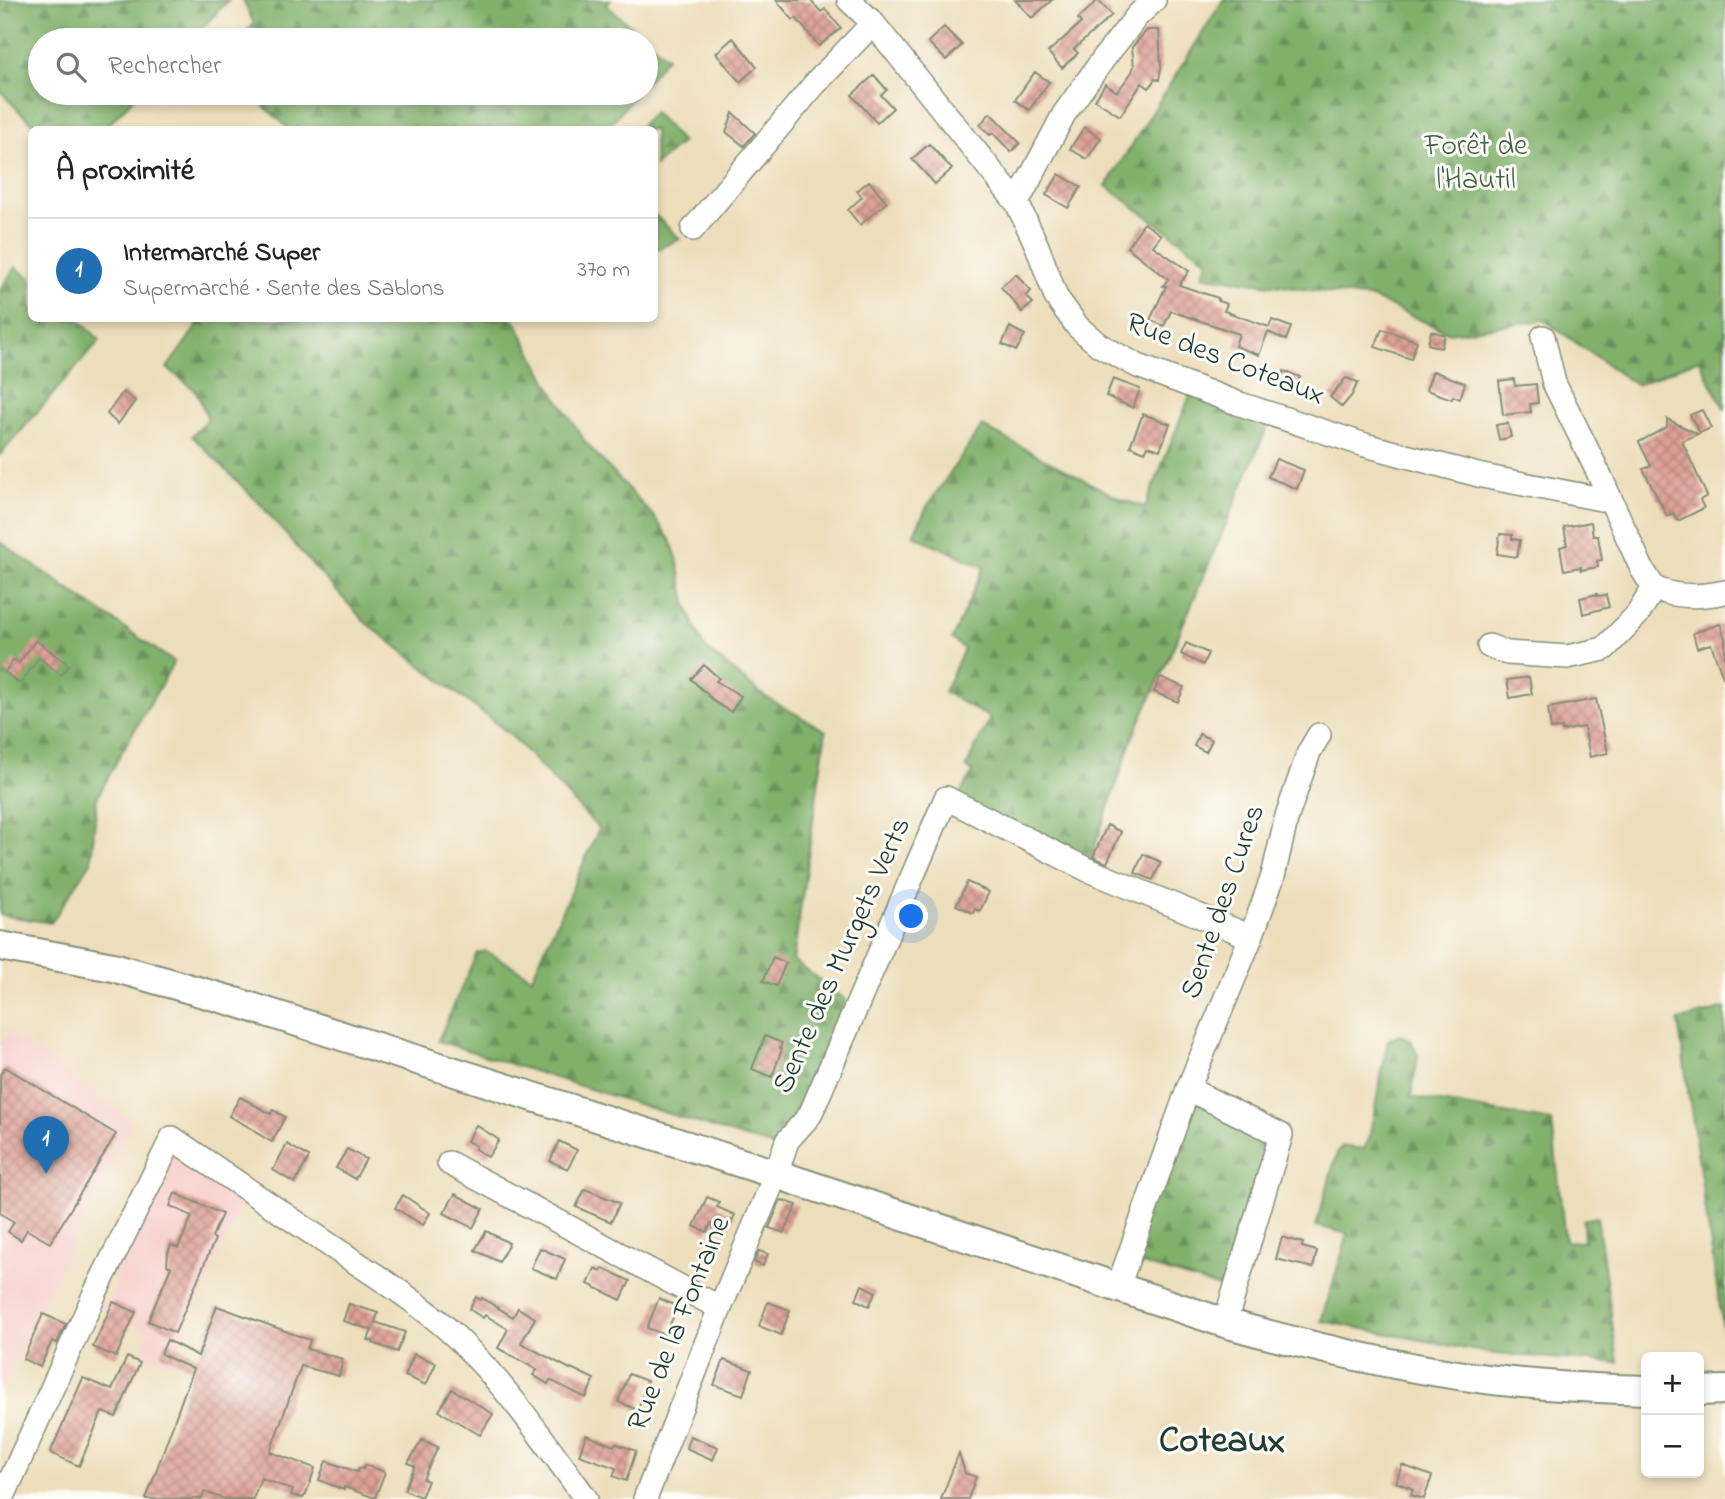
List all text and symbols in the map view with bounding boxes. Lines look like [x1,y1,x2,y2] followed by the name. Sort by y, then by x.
[28,28,658,105] search box
[52,48,90,86] icon: search
[108,48,221,86] text: Rechercher
[1424,125,1528,203] park label: Forêt de l'Hautil
[56,150,194,194] text: À proximité
[123,235,320,273] text: Intermarché Super
[75,254,83,287] text: 1
[577,254,630,287] text: 370 m
[123,273,444,306] text: Supermarché · Sente des Sablons
[1119,302,1331,418] street label: Rue des Coteaux
[1170,799,1278,1005] street label: Sente des Cures
[762,811,924,1101] street label: Sente des Murgets Verts
[894,899,928,933] your location
[23,1116,69,1174] pin: 1
[617,1209,743,1438] street label: Rue de la Fontaine
[1641,1352,1704,1478] map controls
[1641,1352,1704,1415] button: +
[1159,1415,1285,1469] district label: Coteaux
[1641,1415,1704,1478] button: −

